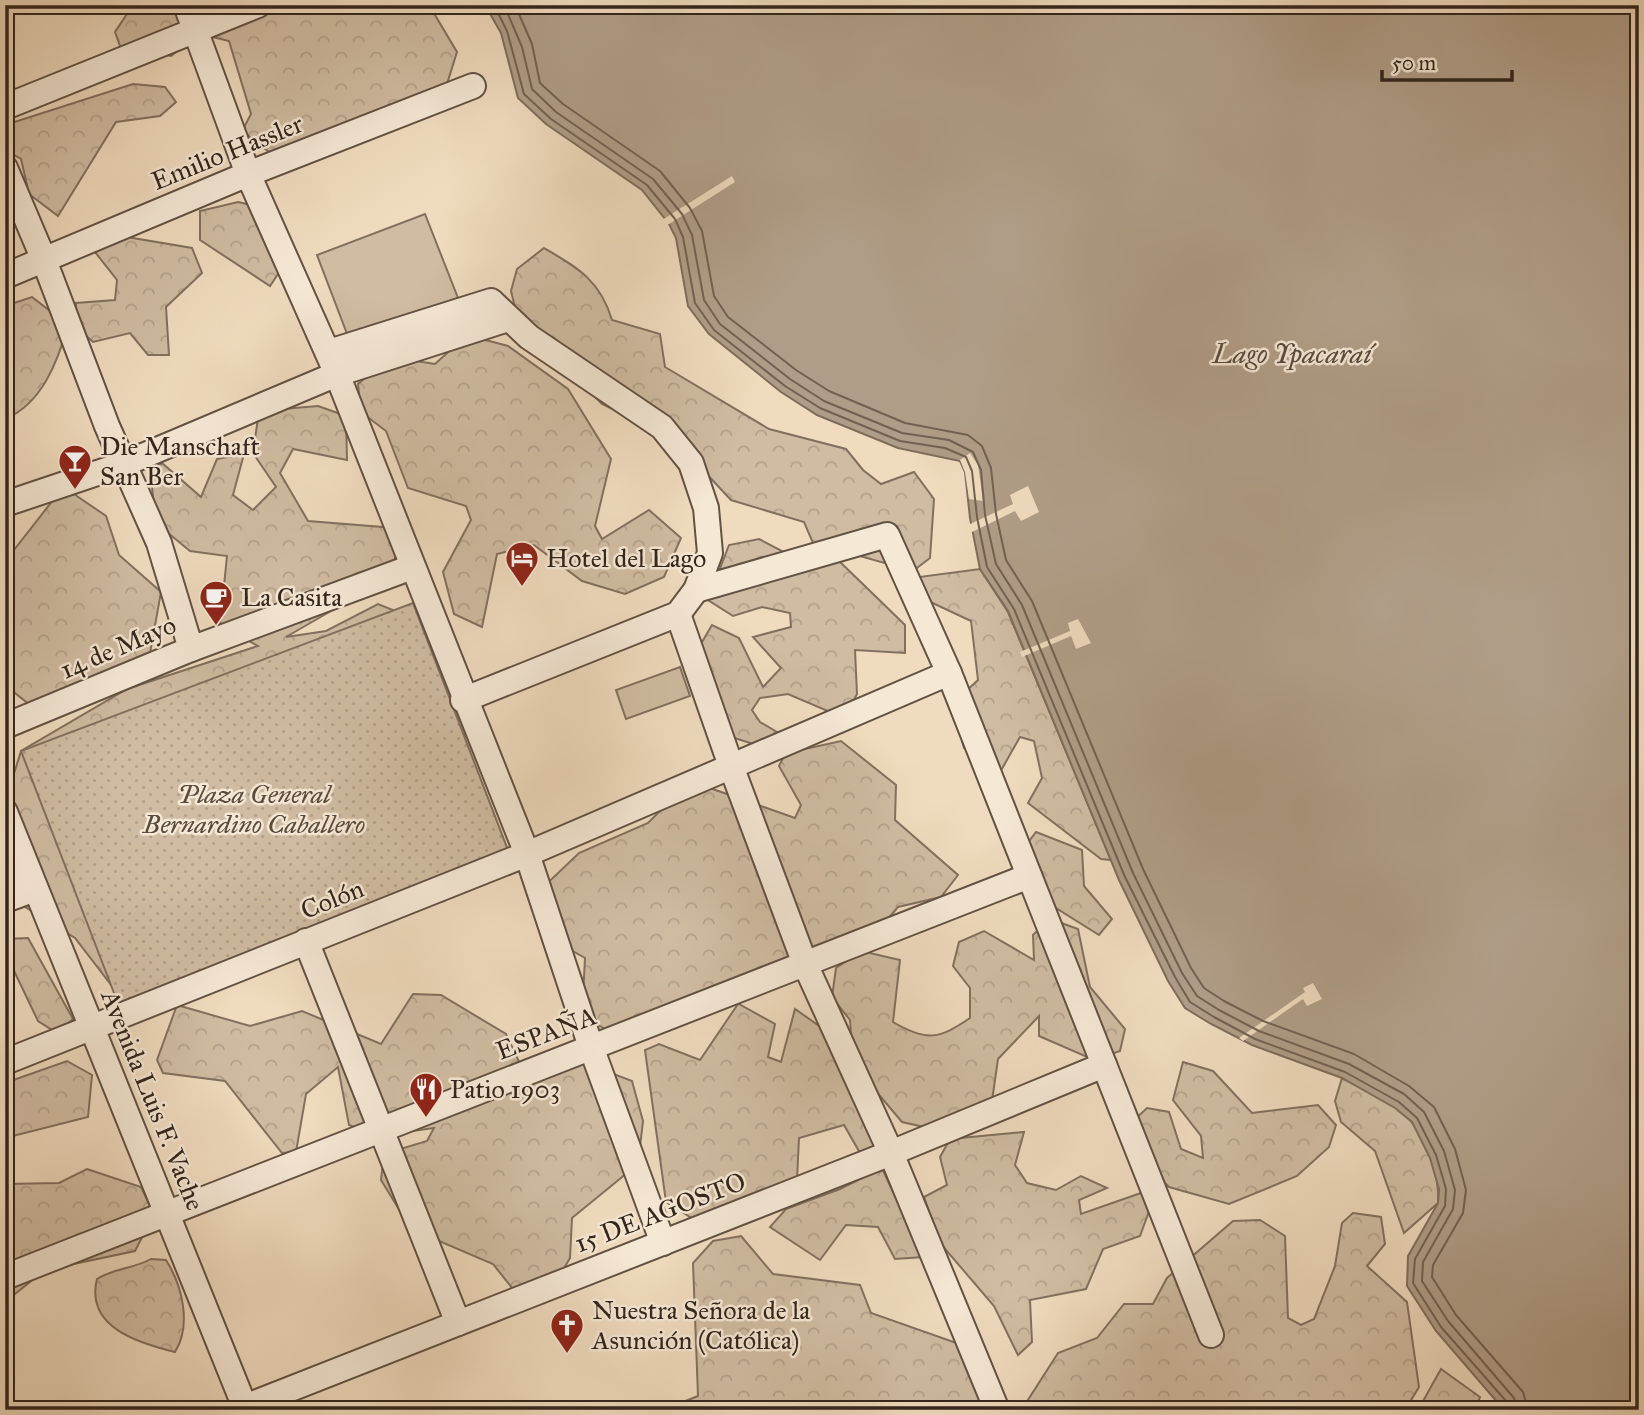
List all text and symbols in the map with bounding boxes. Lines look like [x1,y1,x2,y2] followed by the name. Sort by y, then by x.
[1382,38,1511,82] scale bar
[1392,50,1437,76] text: 50 m
[147,107,308,197] street label: Emilio Hassler
[1210,336,1377,371] water label: Lago Ypacaraí
[100,430,260,492] place label: Die Manschaft San Ber
[56,442,94,491] bar icon: Die Manschaft San Ber
[503,539,541,588] hotel icon: Hotel del Lago
[546,542,706,574] place label: Hotel del Lago
[197,578,235,627] cafe icon: La Casita
[241,581,342,613] place label: La Casita
[55,608,181,686] street label: 14 de Mayo
[142,778,365,840] park label: Plaza General Bernardino Caballero
[296,872,368,926] street label: Colón
[94,984,212,1215] street label: Avenida Luis F. Vache
[491,999,601,1067] street label: ESPAÑA
[407,1070,445,1119] restaurant icon: Patio 1903
[450,1073,560,1105] place label: Patio 1903
[570,1165,750,1259] street label: 15 DE AGOSTO
[591,1294,810,1356] place label: Nuestra Señora de la Asunción (Católica)
[548,1306,586,1355] church icon: Nuestra Señora de la Asunción (Católica)

